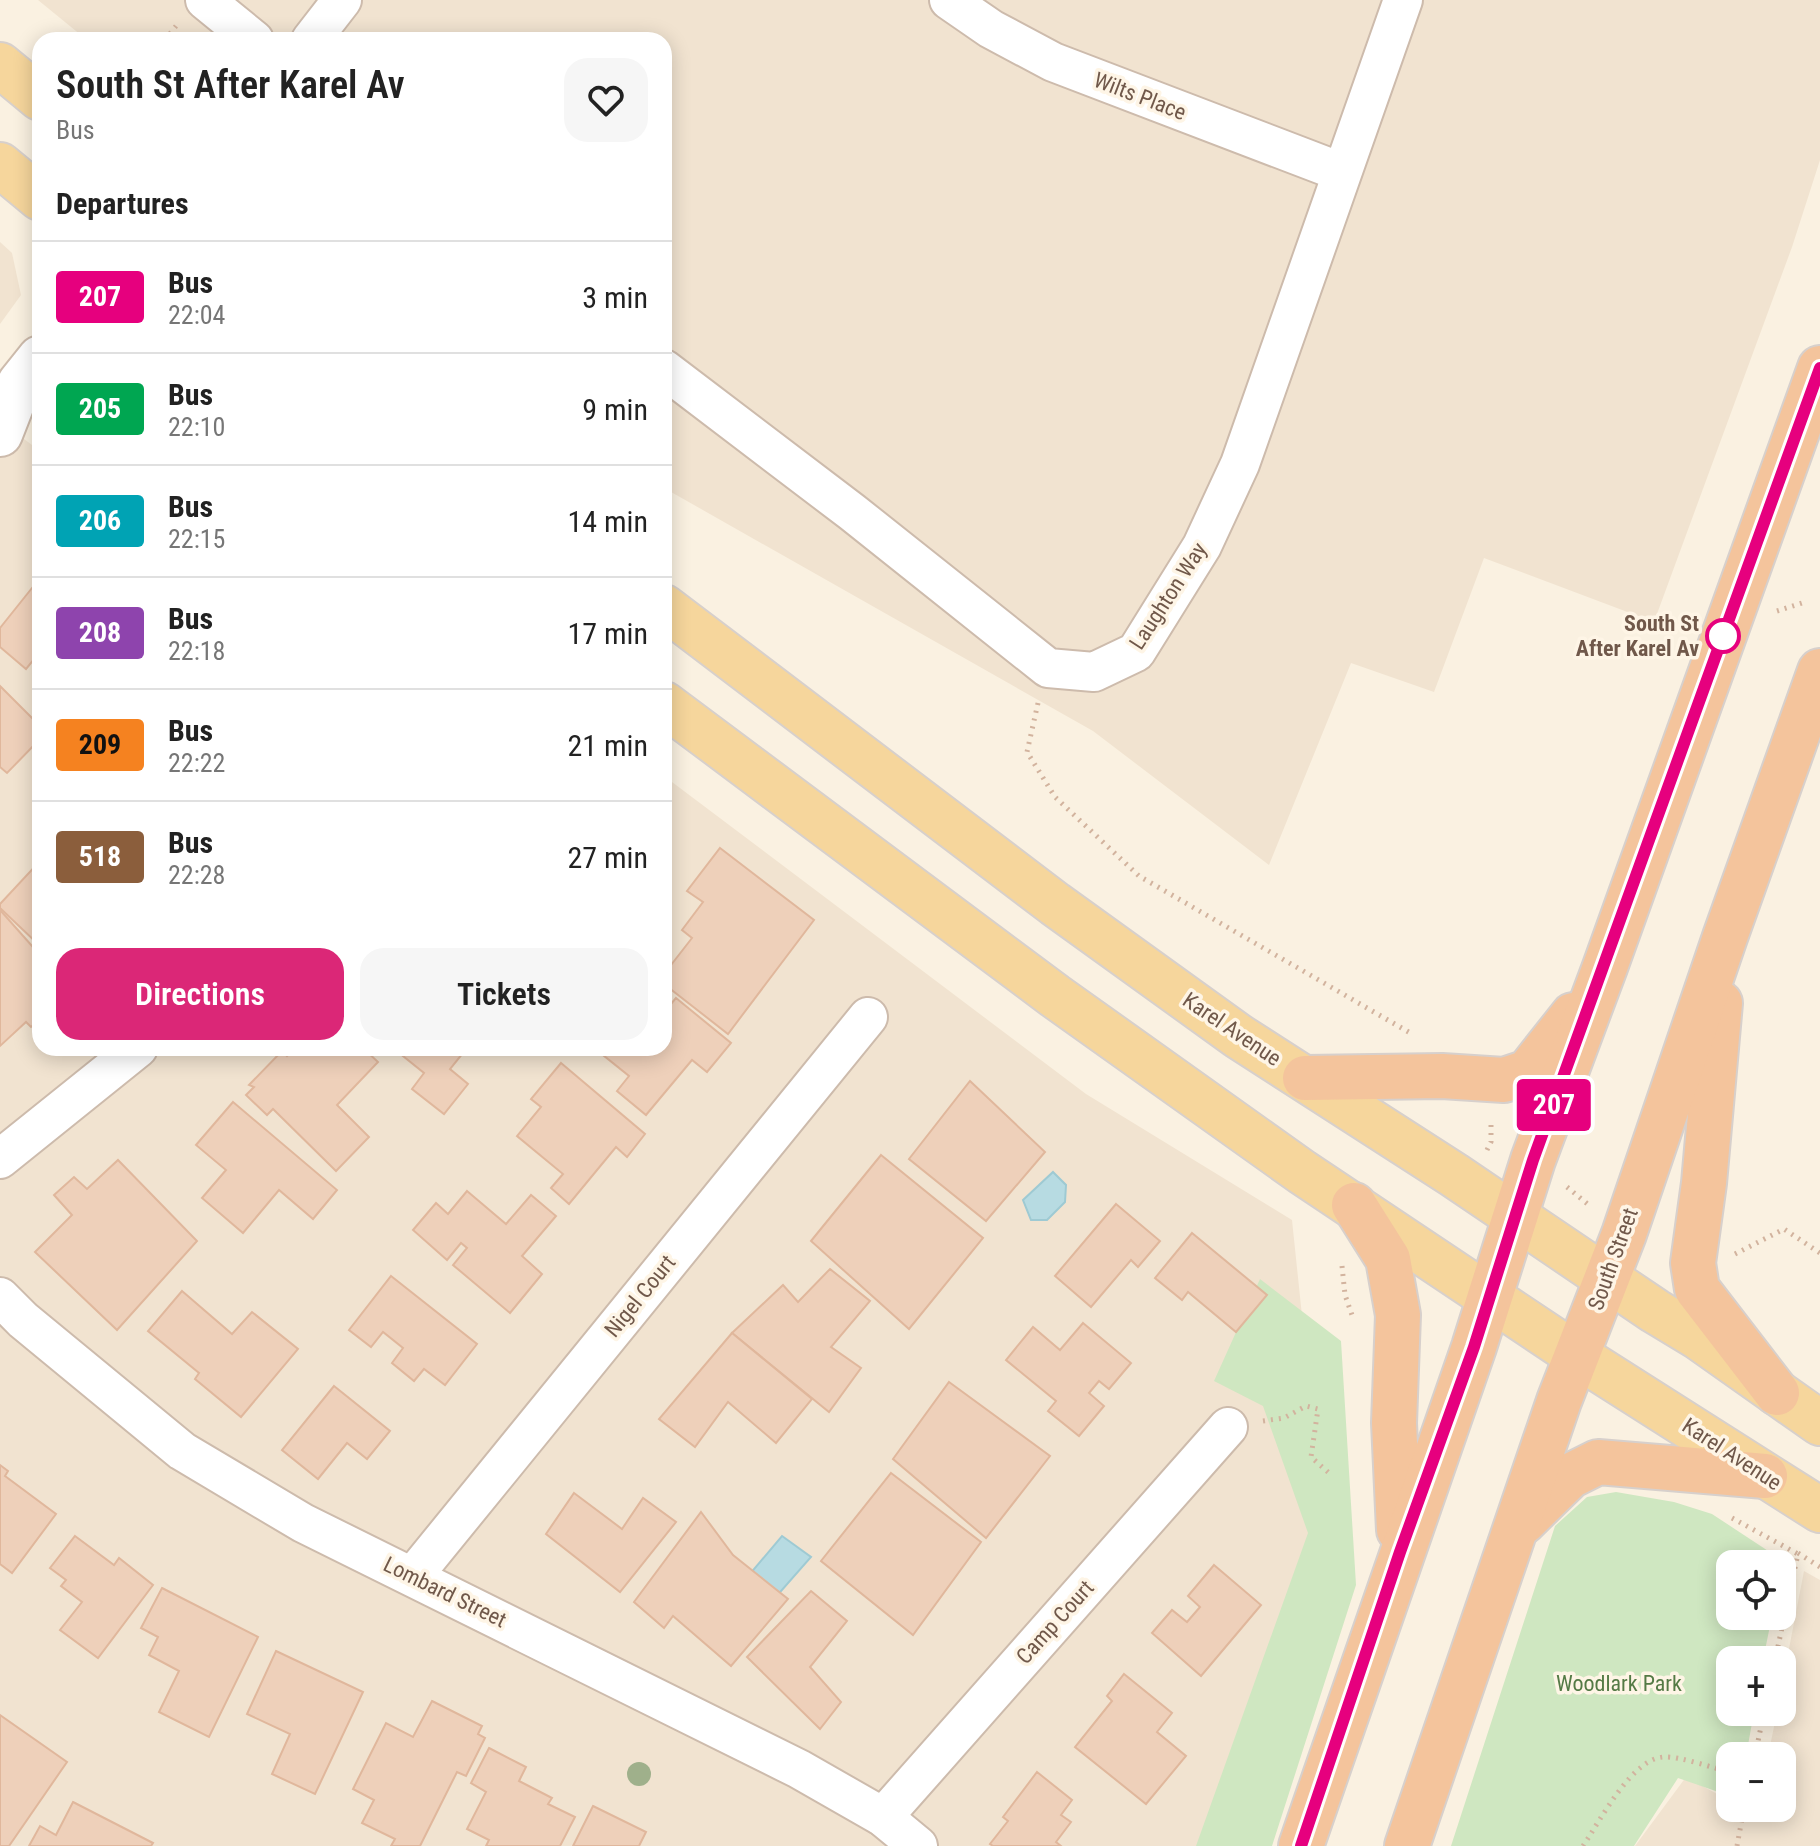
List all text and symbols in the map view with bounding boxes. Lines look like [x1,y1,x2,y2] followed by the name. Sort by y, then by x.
[564,58,648,142] button: heart
[56,63,405,107] text: South St After Karel Av
[1090,67,1190,125] street label: Wilts Place
[56,115,95,145] text: Bus
[56,186,189,221] text: Departures
[168,265,213,300] text: Bus
[79,280,121,313] text: 207
[582,280,648,315] text: 3 min
[168,300,225,330] text: 22:04
[168,377,213,412] text: Bus
[79,392,121,425] text: 205
[582,392,648,427] text: 9 min
[168,412,225,442] text: 22:10
[168,489,213,524] text: Bus
[79,504,121,537] text: 206
[567,504,648,539] text: 14 min
[168,524,225,554] text: 22:15
[1124,538,1212,654] street label: Laughton Way
[168,601,213,636] text: Bus
[1576,611,1699,661] place label: South St After Karel Av
[79,616,121,649] text: 208
[567,616,648,651] text: 17 min
[1706,619,1740,653] marker: South St After Karel Av
[168,636,225,666] text: 22:18
[168,713,213,748] text: Bus
[79,728,121,761] text: 209
[567,728,648,763] text: 21 min
[168,748,225,778] text: 22:22
[168,825,213,860] text: Bus
[79,840,121,873] text: 518
[567,840,648,875] text: 27 min
[168,860,225,890] text: 22:28
[56,948,344,1040] button: Directions
[360,948,648,1040] button: Tickets
[1178,987,1286,1071] street label: Karel Avenue
[1508,1079,1600,1131] line badge: 207
[1533,1088,1575,1121] text: 207
[1583,1205,1643,1313] street label: South Street
[599,1250,681,1342] street label: Nigel Court
[1678,1413,1786,1495] street label: Karel Avenue
[1716,1550,1796,1822] map controls
[1716,1550,1796,1630] button: locate
[380,1552,510,1632] street label: Lombard Street
[1011,1575,1099,1669] street label: Camp Court
[1716,1646,1796,1726] button: +
[1556,1671,1682,1696] park label: Woodlark Park
[1716,1742,1796,1822] button: −

